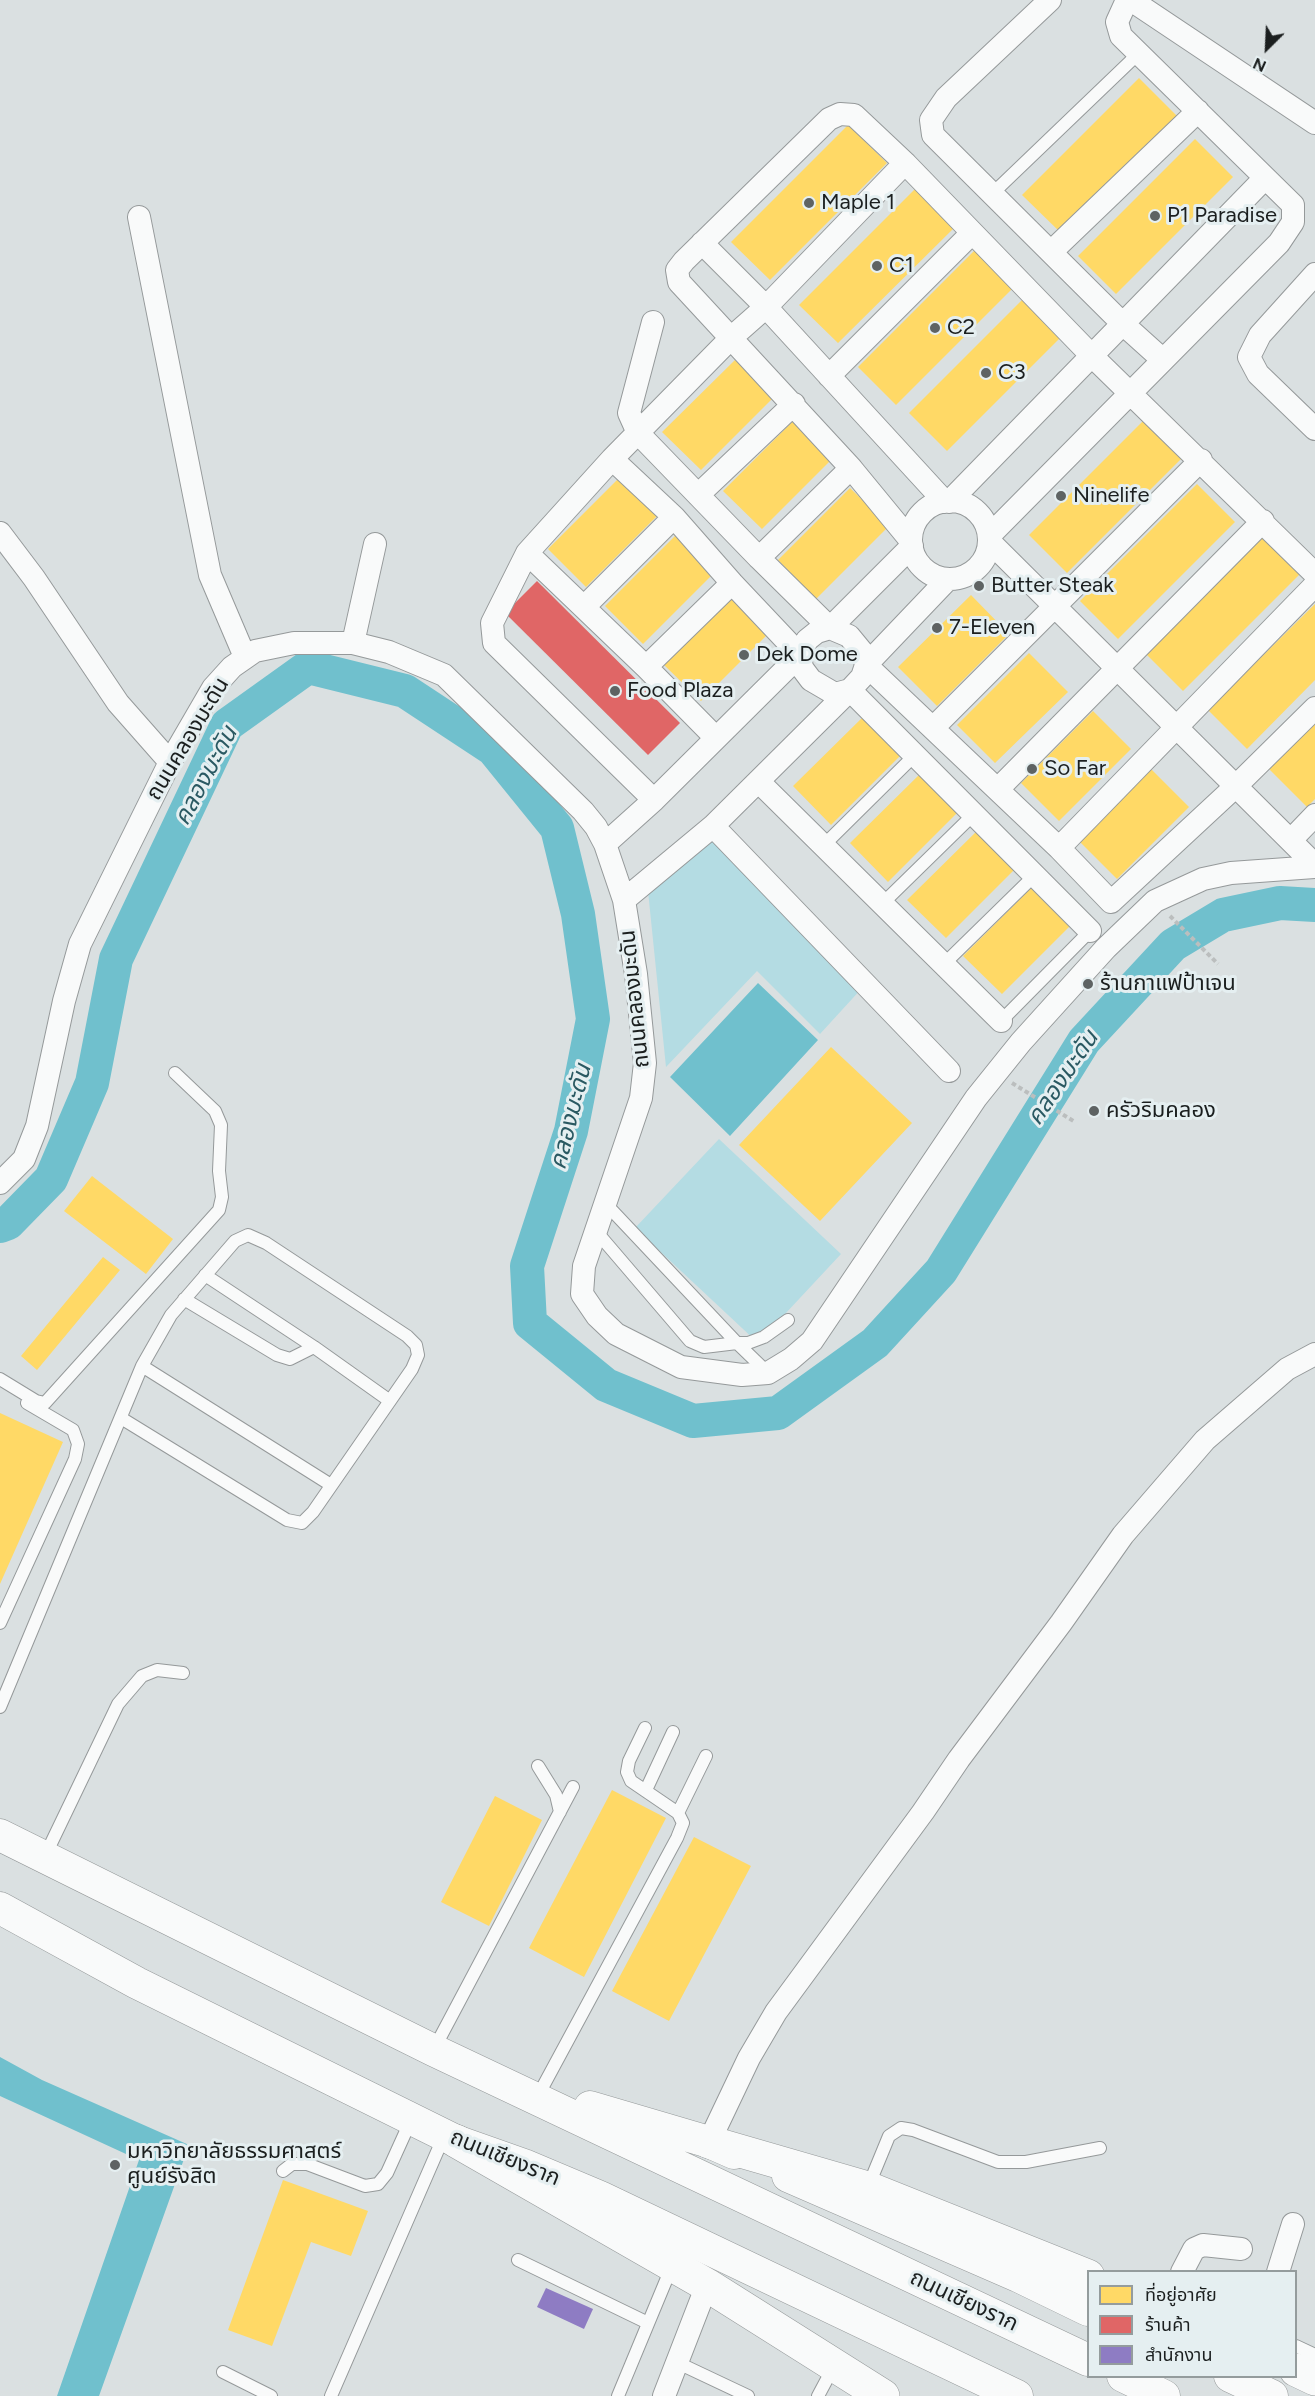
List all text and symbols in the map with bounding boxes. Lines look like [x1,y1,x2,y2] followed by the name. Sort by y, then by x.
[1237,18,1297,78] north arrow
[1250,54,1269,76] text: N
[821,190,895,216] place label: Maple 1
[802,196,816,210] marker: Maple 1
[1167,203,1277,229] place label: P1 Paradise
[1148,209,1162,223] marker: P1 Paradise
[889,253,914,279] place label: C1
[870,259,884,273] marker: C1
[947,315,975,341] place label: C2
[928,321,942,335] marker: C2
[998,360,1026,386] place label: C3
[979,366,993,380] marker: C3
[1073,483,1149,509] place label: Ninelife
[1054,489,1068,503] marker: Ninelife
[991,573,1114,599] place label: Butter Steak
[972,579,986,593] marker: Butter Steak
[949,615,1035,641] place label: 7-Eleven
[930,621,944,635] marker: 7-Eleven
[756,642,858,668] place label: Dek Dome
[737,648,751,662] marker: Dek Dome
[141,673,235,805] street label: ถนนคลองมะดัน
[627,678,733,704] place label: Food Plaza
[608,684,622,698] marker: Food Plaza
[168,722,244,830] water label: คลองมะดัน
[1044,756,1106,782] place label: So Far
[1025,762,1039,776] marker: So Far
[615,929,655,1069] street label: ถนนคลองมะดัน
[1100,971,1236,997] place label: ร้านกาแฟป้าเจน
[1081,977,1095,991] marker: ร้านกาแฟป้าเจน
[1021,1025,1105,1131] water label: คลองมะดัน
[544,1061,598,1173] water label: คลองมะดัน
[1106,1098,1216,1124] place label: ครัวริมคลอง
[1087,1104,1101,1118] marker: ครัวริมคลอง
[446,2124,564,2192] street label: ถนนเชียงราก
[127,2139,341,2190] place label: มหาวิทยาลัยธรรมศาสตร์ ศูนย์รังสิต
[108,2158,122,2172] marker: มหาวิทยาลัยธรรมศาสตร์ ศูนย์รังสิต
[906,2264,1022,2338] street label: ถนนเชียงราก
[1087,2270,1297,2378] legend
[1145,2284,1217,2306] text: ที่อยู่อาศัย
[1145,2314,1191,2336] text: ร้านค้า
[1145,2344,1212,2366] text: สำนักงาน

